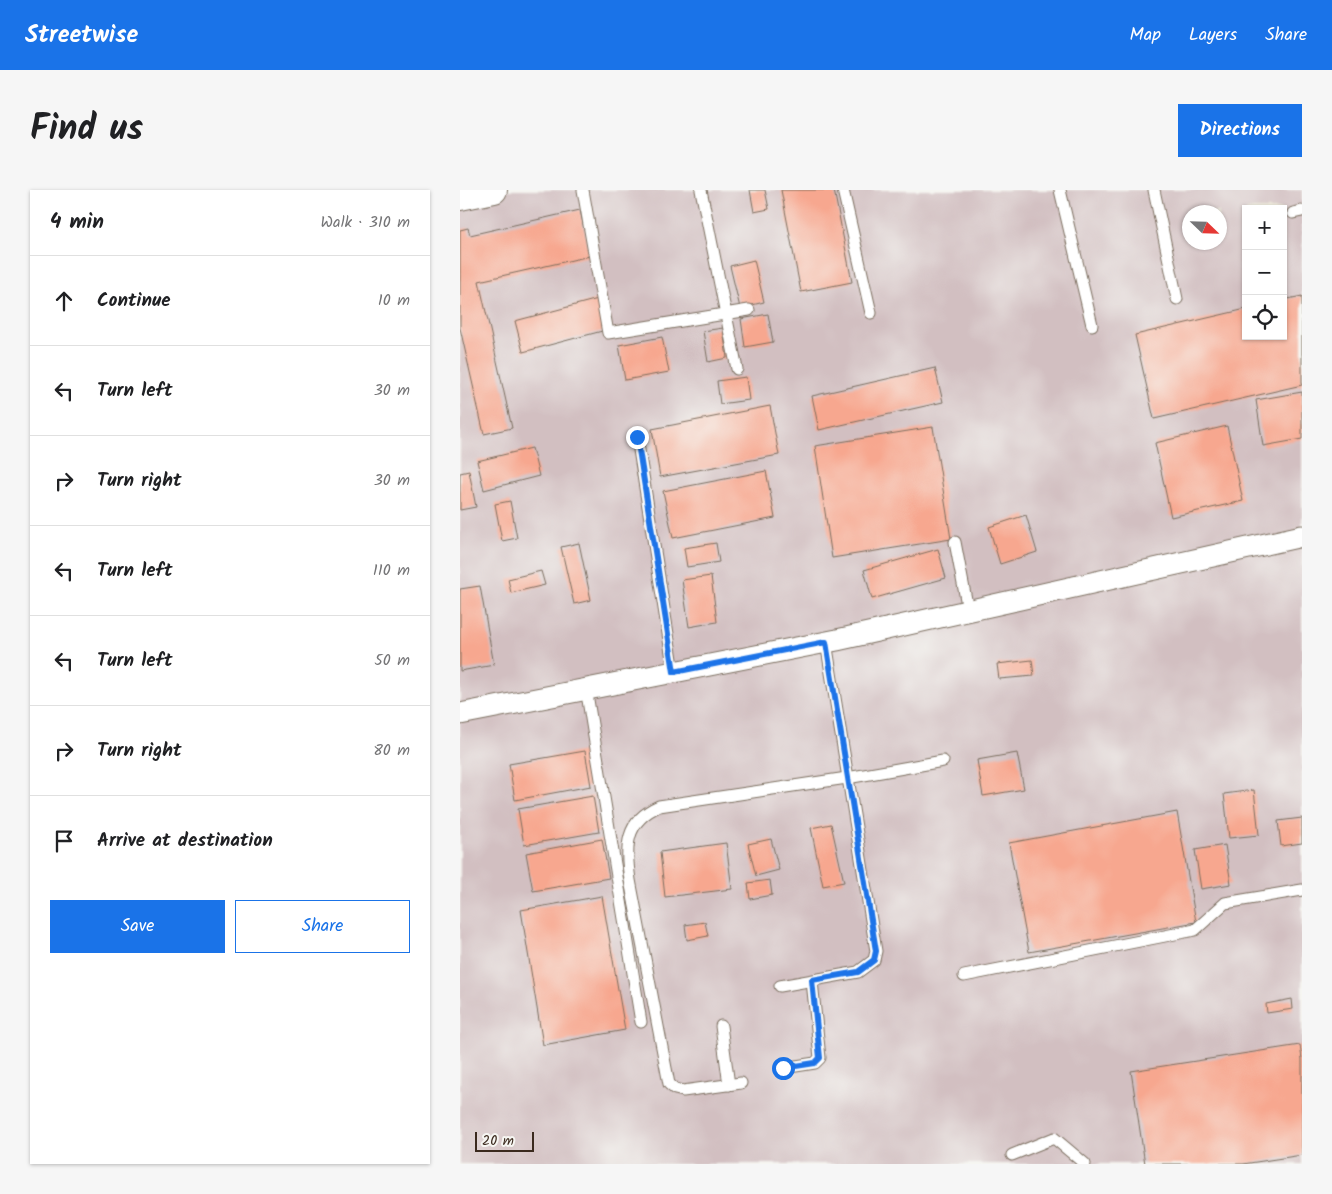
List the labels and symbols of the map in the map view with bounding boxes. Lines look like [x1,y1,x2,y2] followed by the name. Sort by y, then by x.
[1182,205,1227,250] north arrow
[626,426,649,449] route end
[772,1057,795,1080] route start
[475,1129,534,1152] scale bar

